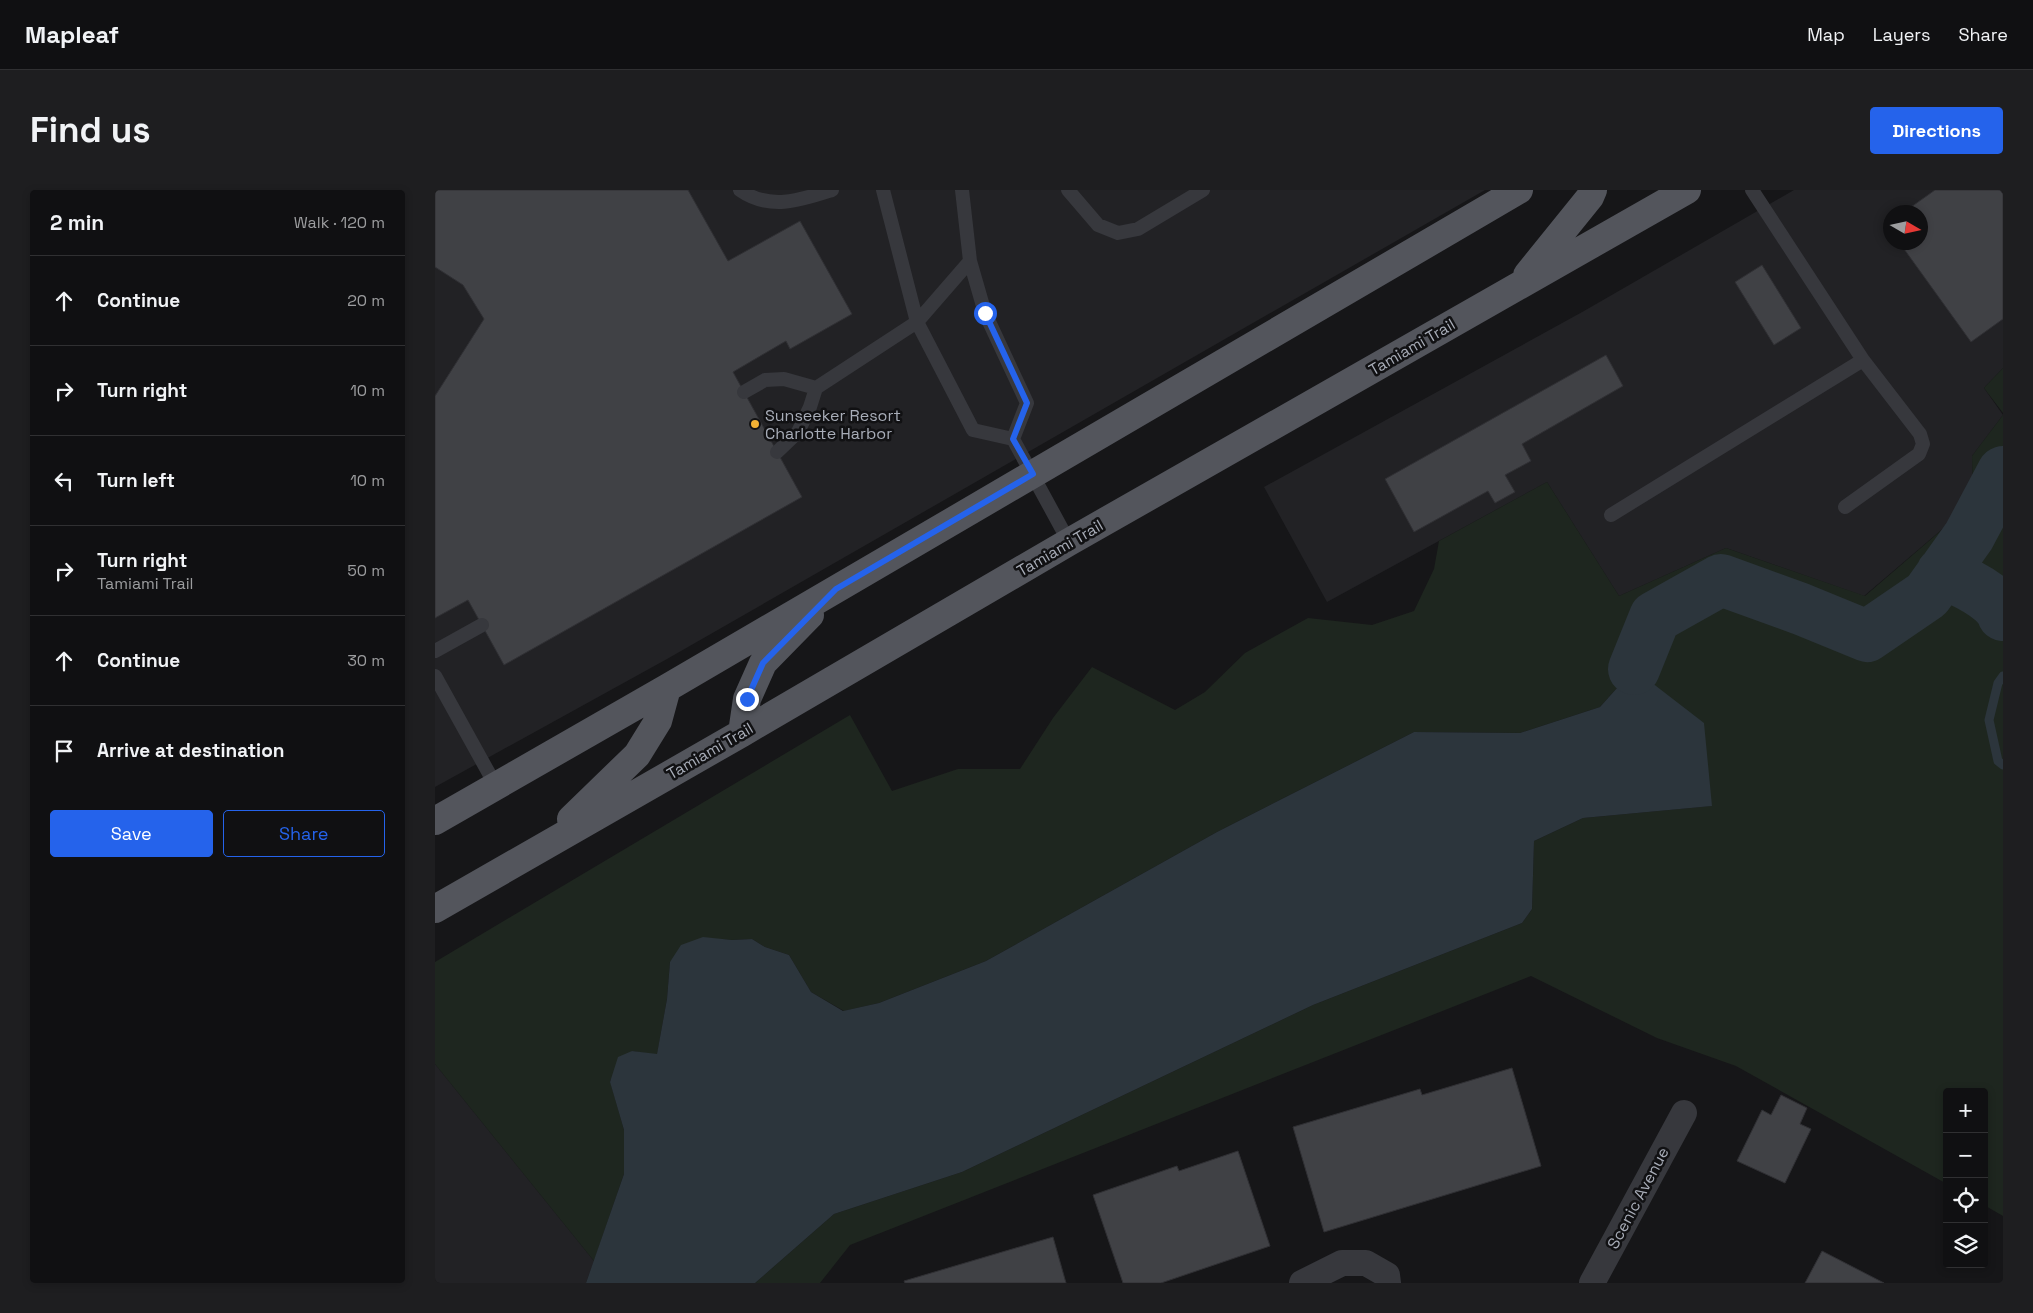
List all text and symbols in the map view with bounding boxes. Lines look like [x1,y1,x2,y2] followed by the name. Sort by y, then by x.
[25,19,119,50] text: Mapleaf
[1807,23,1845,46] text: Map
[1873,23,1930,46] text: Layers
[1958,23,2008,46] text: Share
[1870,107,2003,154] button: Directions
[30,108,151,152] text: Find us
[1883,205,1928,250] north arrow
[50,209,104,236] text: 2 min
[294,212,385,233] text: Walk · 120 m
[50,287,78,315] icon: ahead
[97,288,180,313] text: Continue
[347,290,385,311] text: 20 m
[974,302,997,325] route start
[1365,314,1459,380] street label: Tamiami Trail
[50,377,78,405] icon: right
[97,378,187,403] text: Turn right
[350,380,385,401] text: 10 m
[765,405,901,444] place label: Sunseeker Resort Charlotte Harbor
[749,418,761,430] marker: Sunseeker Resort Charlotte Harbor
[50,467,78,495] icon: left
[97,468,175,493] text: Turn left
[350,470,385,491] text: 10 m
[1013,515,1107,581] street label: Tamiami Trail
[97,548,187,573] text: Turn right
[50,557,78,585] icon: right
[347,560,385,581] text: 50 m
[97,573,193,594] text: Tamiami Trail
[50,647,78,675] icon: ahead
[97,648,180,673] text: Continue
[347,650,385,671] text: 30 m
[736,688,759,711] route end
[663,718,757,784] street label: Tamiami Trail
[50,737,78,765] icon: arrive
[97,738,285,763] text: Arrive at destination
[50,810,213,857] button: Save
[223,810,385,857] button: Share
[1943,1088,1988,1268] map controls
[1943,1088,1988,1133] button: +
[1943,1133,1988,1178] button: −
[1602,1143,1674,1253] street label: Scenic Avenue
[1943,1178,1988,1223] button: locate
[1943,1223,1988,1268] button: layers

